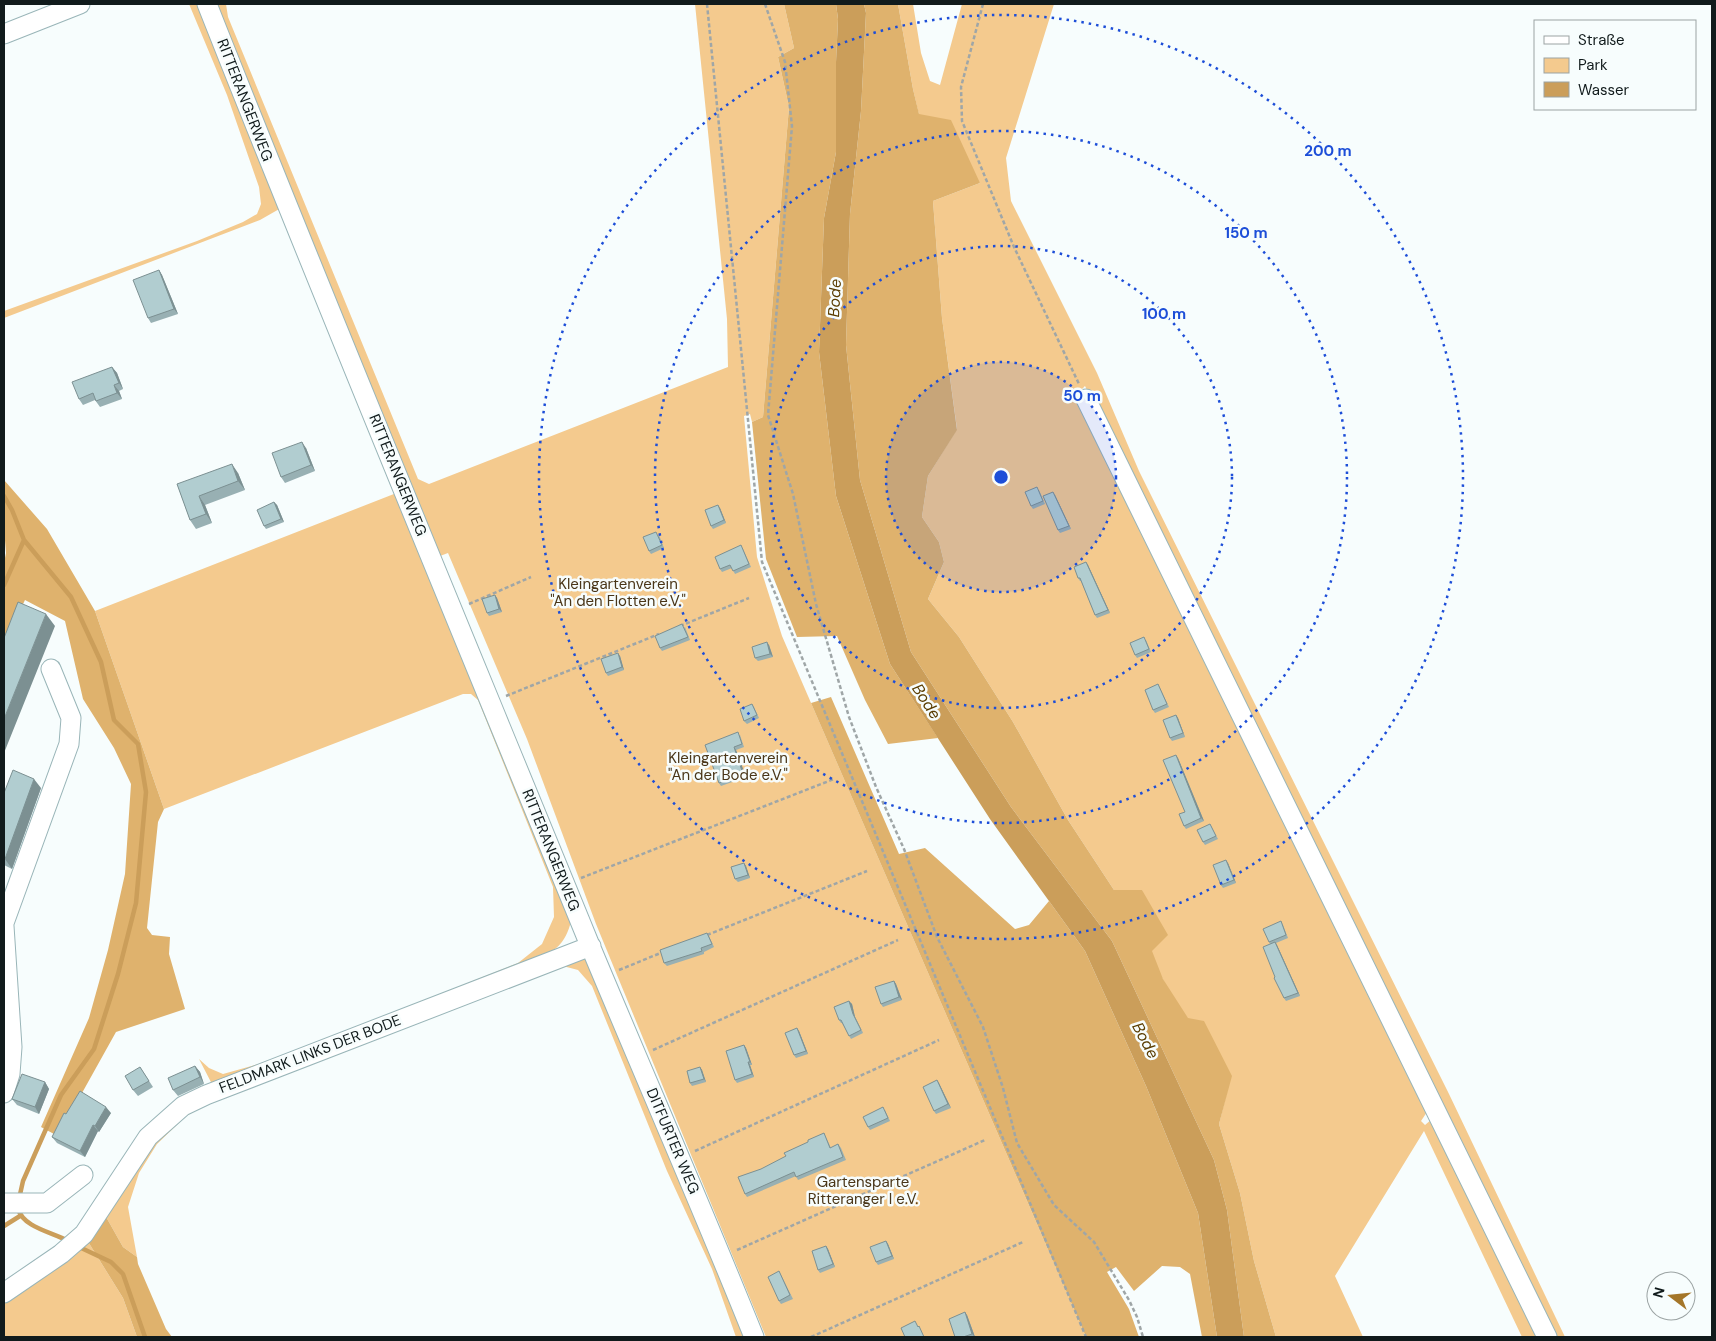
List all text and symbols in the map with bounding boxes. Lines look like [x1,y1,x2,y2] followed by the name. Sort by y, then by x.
[1534,20,1696,110] legend
[1578,30,1625,50] text: Straße
[212,36,278,164] street label: RITTERANGERWEG
[1578,55,1608,75] text: Park
[1578,80,1630,100] text: Wasser
[1304,141,1352,161] text: 200 m
[1225,223,1268,243] text: 150 m
[823,278,846,318] water label: Bode
[1142,304,1186,324] text: 100 m
[1063,386,1101,406] text: 50 m
[364,411,432,539] street label: RITTERANGERWEG
[992,468,1010,486] centre of rings
[550,574,686,611] park label: Kleingartenverein "An den Flotten e.V."
[907,680,946,723] water label: Bode
[668,748,788,785] park label: Kleingartenverein "An der Bode e.V."
[517,786,585,914] street label: RITTERANGERWEG
[216,1010,404,1098] street label: FELDMARK LINKS DER BODE
[1127,1018,1164,1062] water label: Bode
[642,1085,704,1197] street label: DITFURTER WEG
[808,1172,918,1209] park label: Gartensparte Ritteranger I e.V.
[1646,1271,1696,1321] north arrow
[1648,1285,1669,1300] text: N

